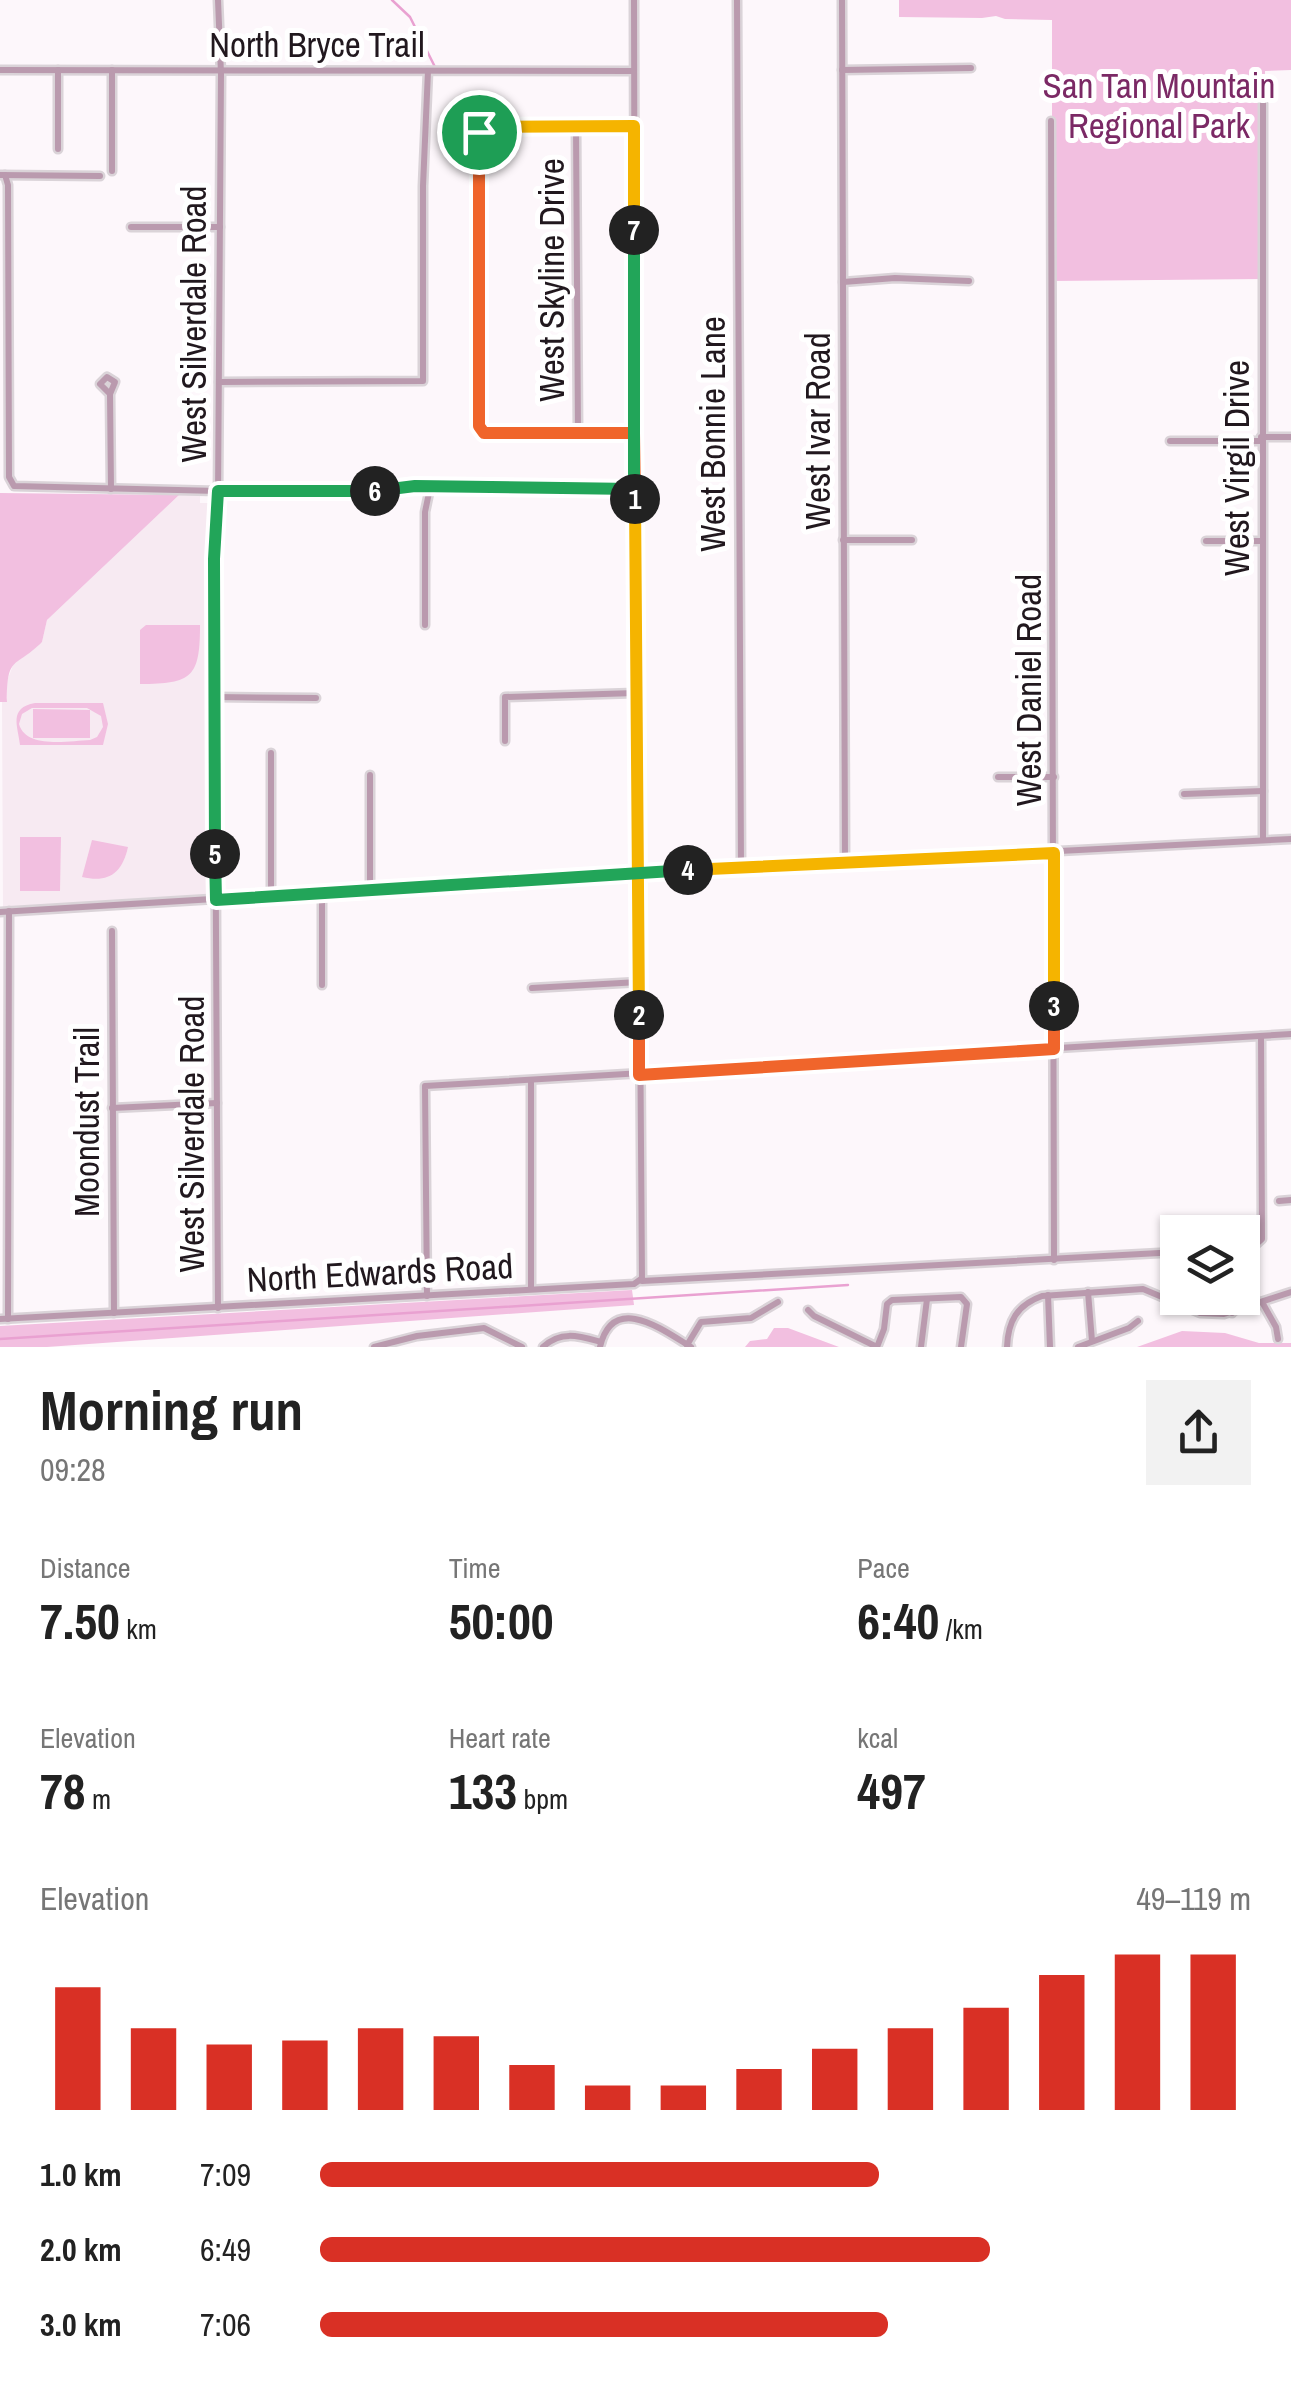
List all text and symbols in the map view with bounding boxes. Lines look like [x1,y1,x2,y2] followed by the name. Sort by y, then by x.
[209,21,425,68] street label: North Bryce Trail
[1042,62,1276,149] park label: San Tan Mountain Regional Park
[437,90,522,175] pin
[452,105,507,160] icon: arrive
[528,158,575,402] street label: West Skyline Drive
[170,185,217,463] street label: West Silverdale Road
[609,205,659,255] pin: 7
[628,211,640,249] text: 7
[689,316,736,552] street label: West Bonnie Lane
[794,332,841,530] street label: West Ivar Road
[1213,360,1260,576] street label: West Virgil Drive
[350,466,400,516] pin: 6
[369,472,381,510] text: 6
[610,474,660,524] pin: 1
[629,480,641,518] text: 1
[1005,574,1052,806] street label: West Daniel Road
[190,829,240,879] pin: 5
[209,835,221,873] text: 5
[663,845,713,895] pin: 4
[682,851,694,889] text: 4
[1029,981,1079,1031] pin: 3
[1048,987,1060,1025] text: 3
[614,990,664,1040] pin: 2
[168,995,215,1273] street label: West Silverdale Road
[633,996,645,1034] text: 2
[63,1027,110,1217] street label: Moondust Trail
[1160,1215,1260,1315] map controls
[1160,1215,1260,1315] button: layers
[246,1242,514,1303] street label: North Edwards Road
[40,1373,303,1447] text: Morning run
[1146,1380,1251,1485] button: share
[40,1448,106,1491] text: 09:28
[40,1549,131,1587] text: Distance
[449,1549,500,1587] text: Time
[857,1549,910,1587] text: Pace
[40,1587,120,1655] text: 7.50
[449,1587,554,1655] text: 50:00
[857,1587,939,1655] text: 6:40
[120,1610,157,1648] text: km
[939,1610,983,1648] text: /km
[40,1719,136,1757] text: Elevation
[449,1719,551,1757] text: Heart rate
[857,1719,898,1757] text: kcal
[40,1757,86,1825] text: 78
[449,1757,517,1825] text: 133
[857,1757,926,1825] text: 497
[86,1780,111,1818] text: m
[517,1780,568,1818] text: bpm
[40,1877,149,1920] text: Elevation
[1136,1877,1251,1920] text: 49–119 m
[40,2153,122,2196] text: 1.0 km
[200,2153,251,2196] text: 7:09
[40,2228,122,2271] text: 2.0 km
[200,2228,251,2271] text: 6:49
[40,2303,122,2346] text: 3.0 km
[200,2303,251,2346] text: 7:06

